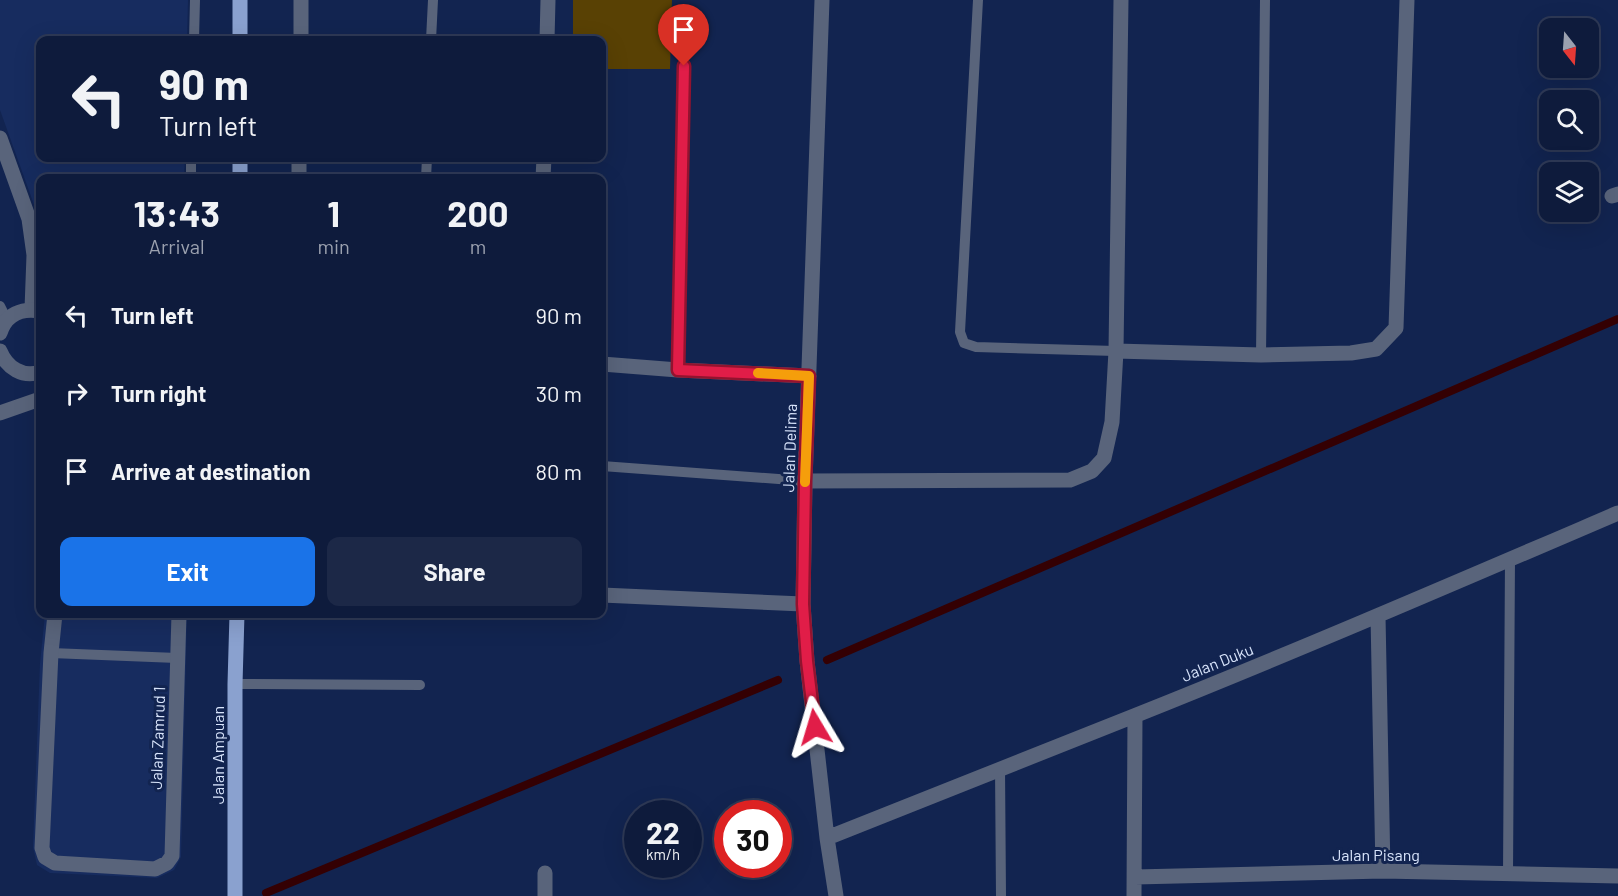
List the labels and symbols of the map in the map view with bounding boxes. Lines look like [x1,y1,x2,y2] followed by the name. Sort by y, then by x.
[658,4,709,66] pin
[1539,18,1599,78] north arrow
[778,403,800,493] street label: Jalan Delima
[1178,639,1256,685] street label: Jalan Duku
[146,686,168,790] street label: Jalan Zamrud 1
[783,695,847,759] position arrow
[208,706,227,804] street label: Jalan Ampuan
[714,800,792,878] speed limit sign: 30
[1332,845,1420,864] street label: Jalan Pisang

